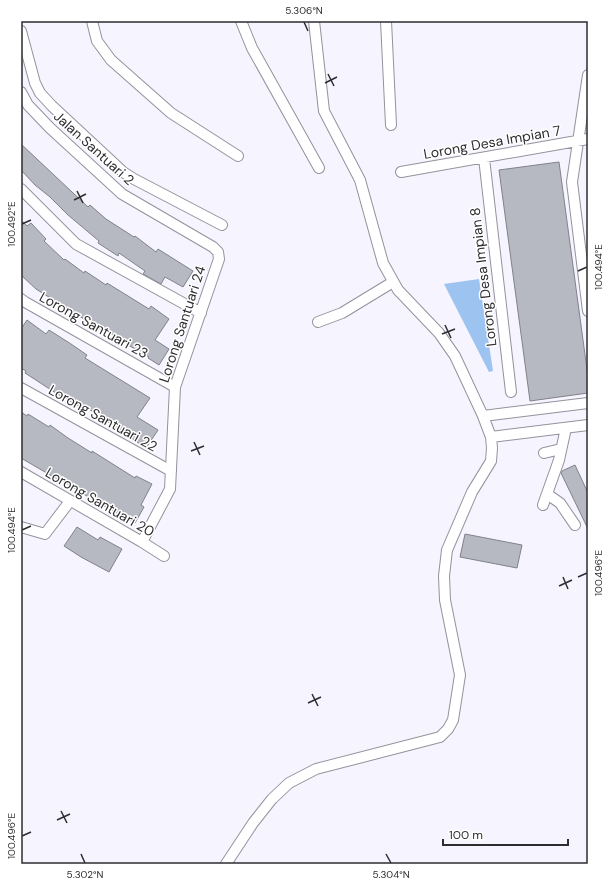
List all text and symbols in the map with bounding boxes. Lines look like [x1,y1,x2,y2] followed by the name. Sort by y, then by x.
[285,4,323,17] text: 5.306°N
[50,107,138,189] street label: Jalan Santuari 2
[422,121,562,163] street label: Lorong Desa Impian 7
[5,201,18,247] text: 100.492°E
[466,206,500,348] street label: Lorong Desa Impian 8
[592,244,605,290] text: 100.494°E
[155,263,210,385] street label: Lorong Santuari 24
[36,288,152,362] street label: Lorong Santuari 23
[46,381,160,455] street label: Lorong Santuari 22
[42,463,158,541] street label: Lorong Santuari 20
[5,507,18,553] text: 100.494°E
[592,550,605,596] text: 100.496°E
[5,813,18,859] text: 100.496°E
[443,821,568,847] scale bar
[449,827,483,843] text: 100 m
[67,868,103,881] text: 5.302°N
[372,868,410,881] text: 5.304°N

